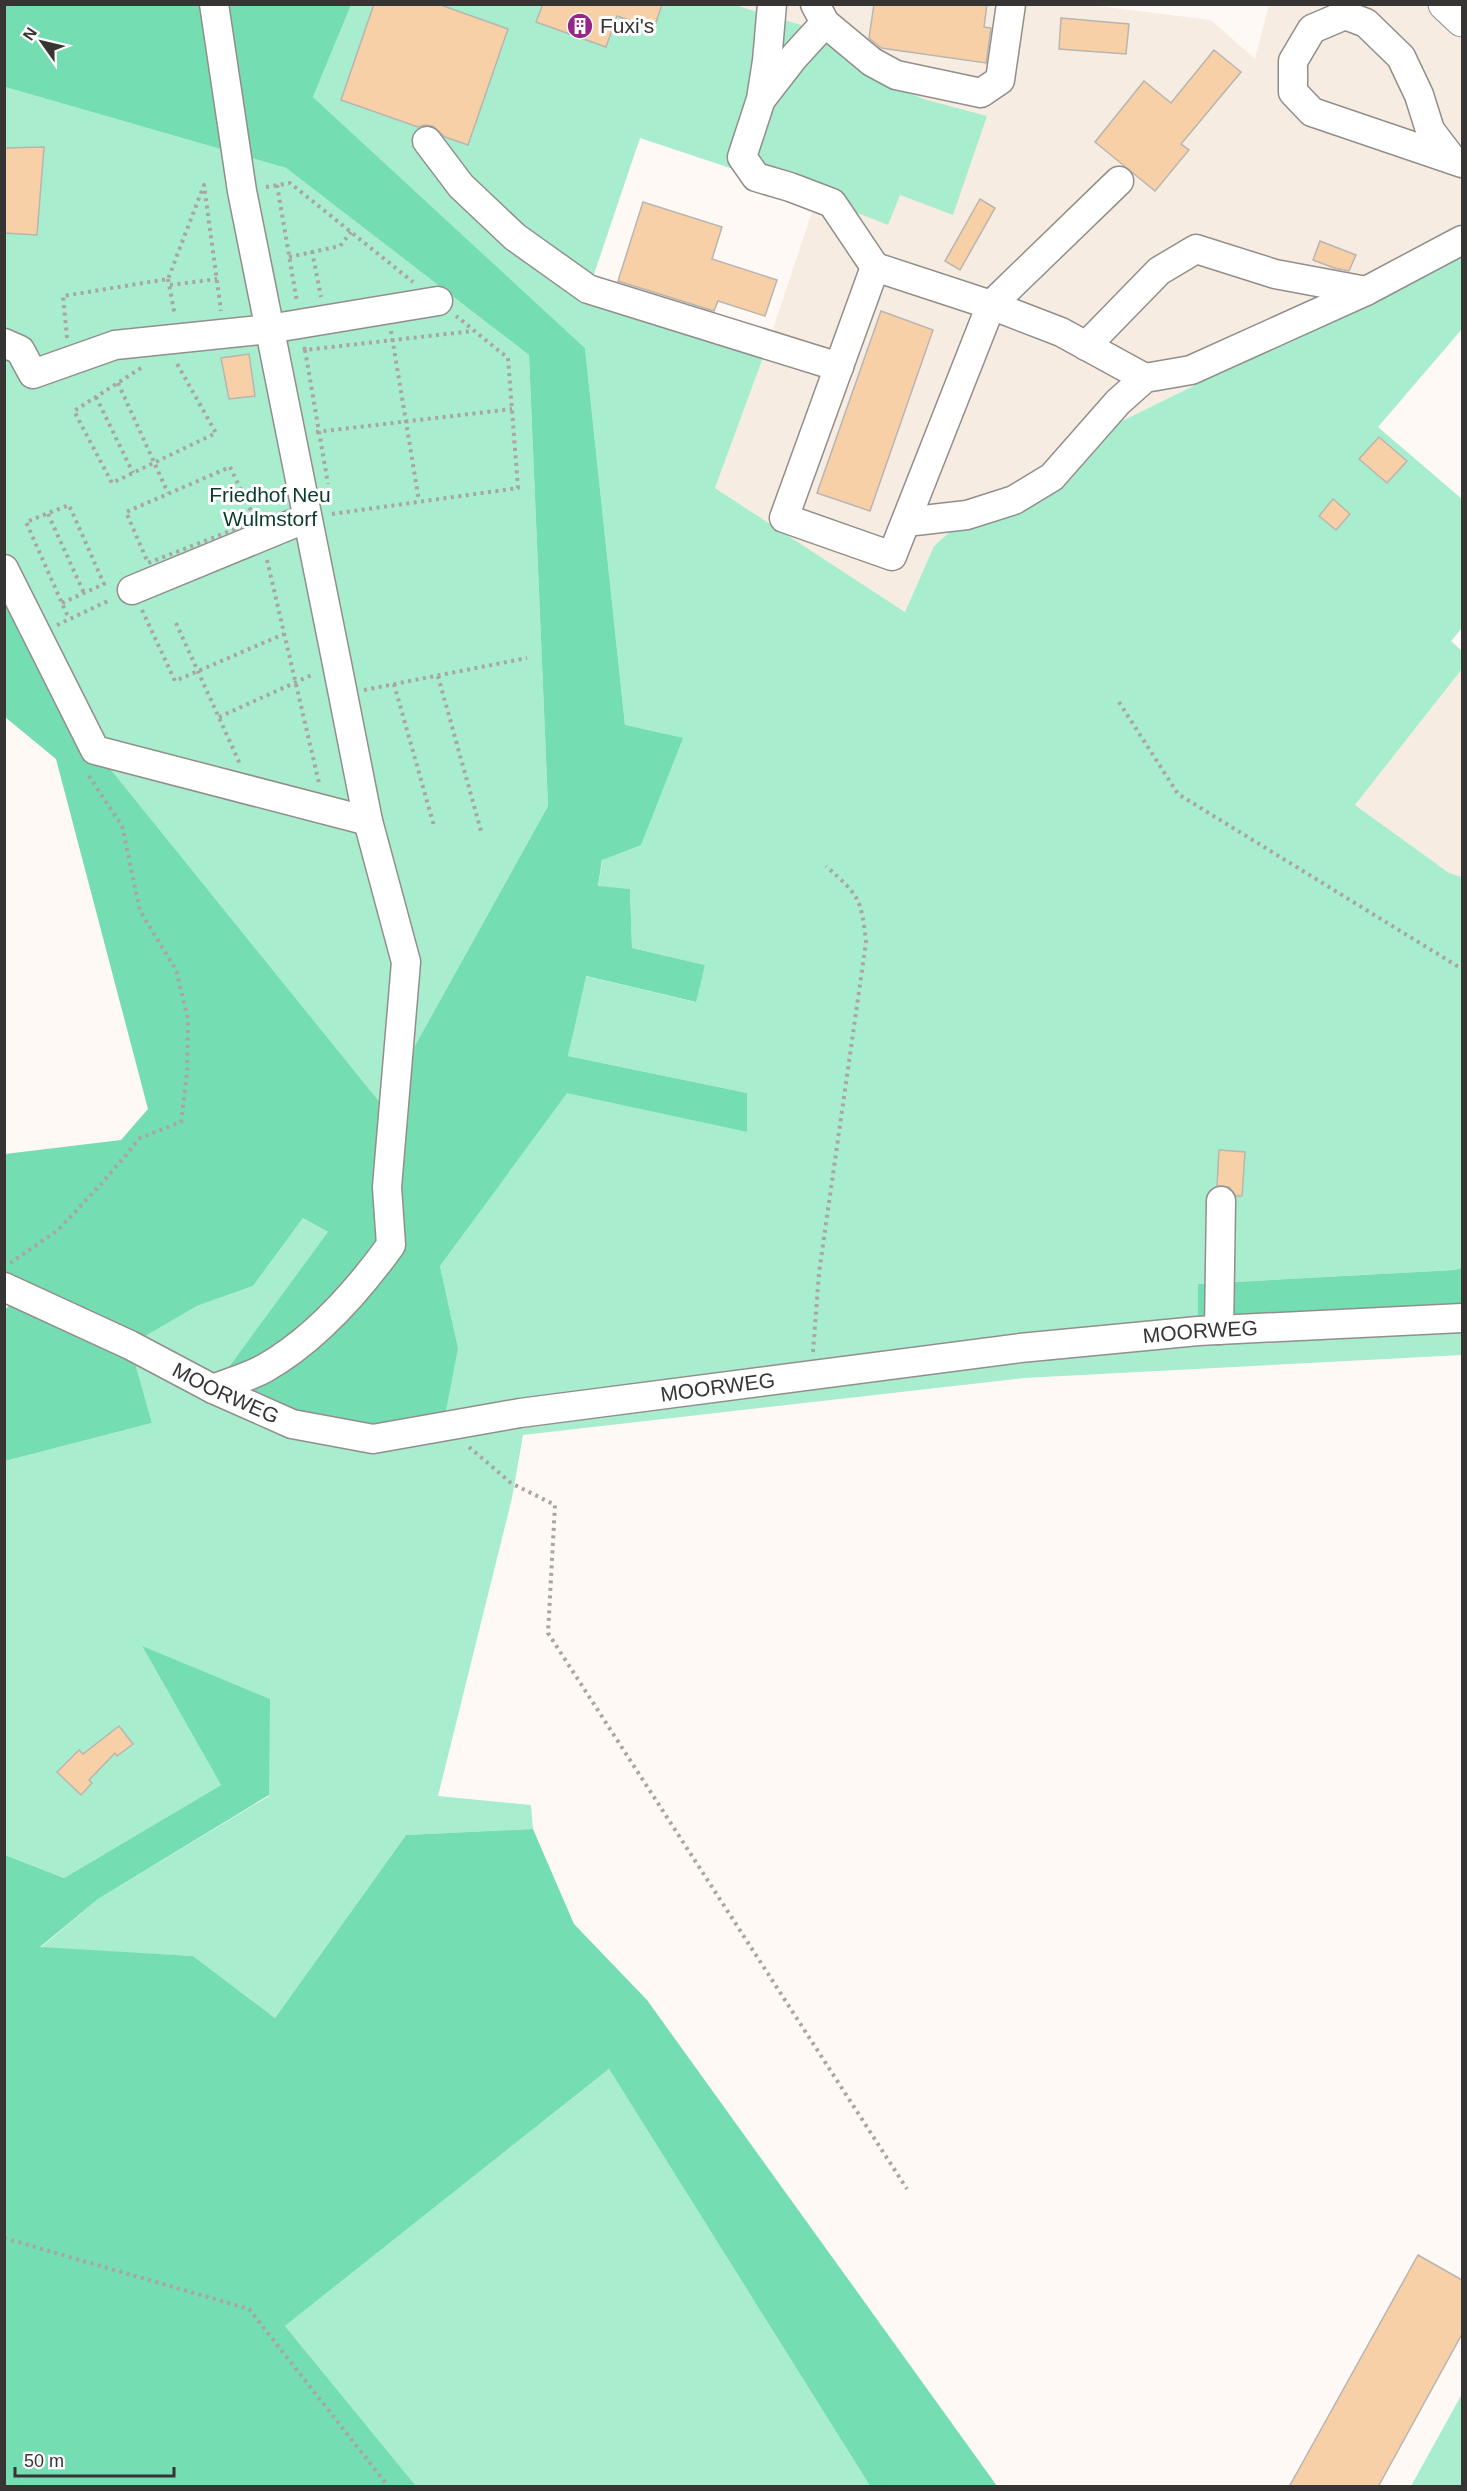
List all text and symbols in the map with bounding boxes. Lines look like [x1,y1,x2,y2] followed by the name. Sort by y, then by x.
[565,11,595,41] building icon: Fuxi's
[12,12,72,72] north arrow
[600,14,654,37] place label: Fuxi's
[20,24,40,43] text: N
[209,483,331,530] park label: Friedhof Neu Wulmstorf
[1142,1316,1258,1347] street label: MOORWEG
[169,1358,283,1428] street label: MOORWEG
[659,1368,776,1406] street label: MOORWEG
[15,2440,174,2478] scale bar
[24,2451,64,2471] text: 50 m

